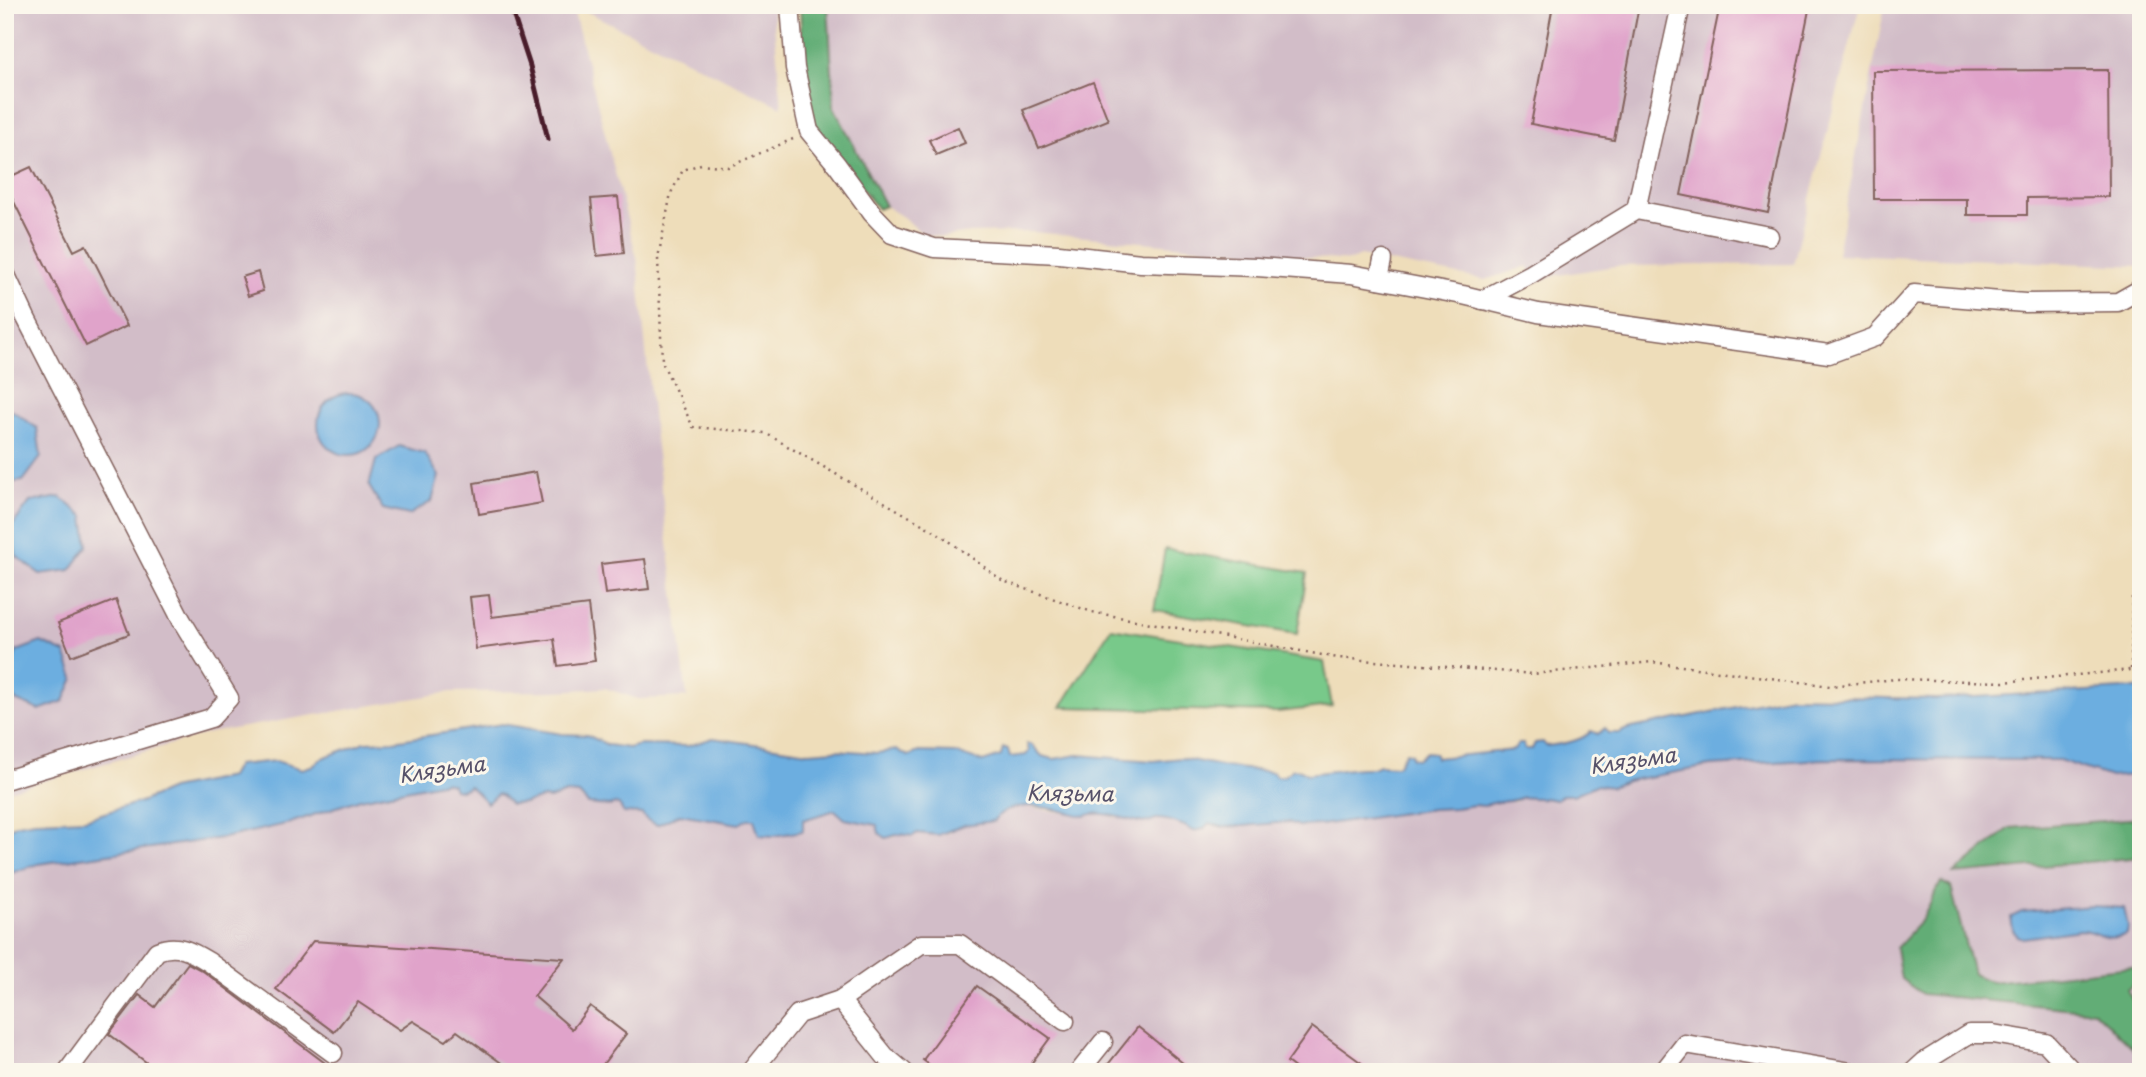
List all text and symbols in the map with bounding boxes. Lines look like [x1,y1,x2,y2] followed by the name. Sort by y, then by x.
[1587,737,1679,781] water label: Клязьма
[396,746,488,790] water label: Клязьма
[1026,775,1115,809] water label: Клязьма

